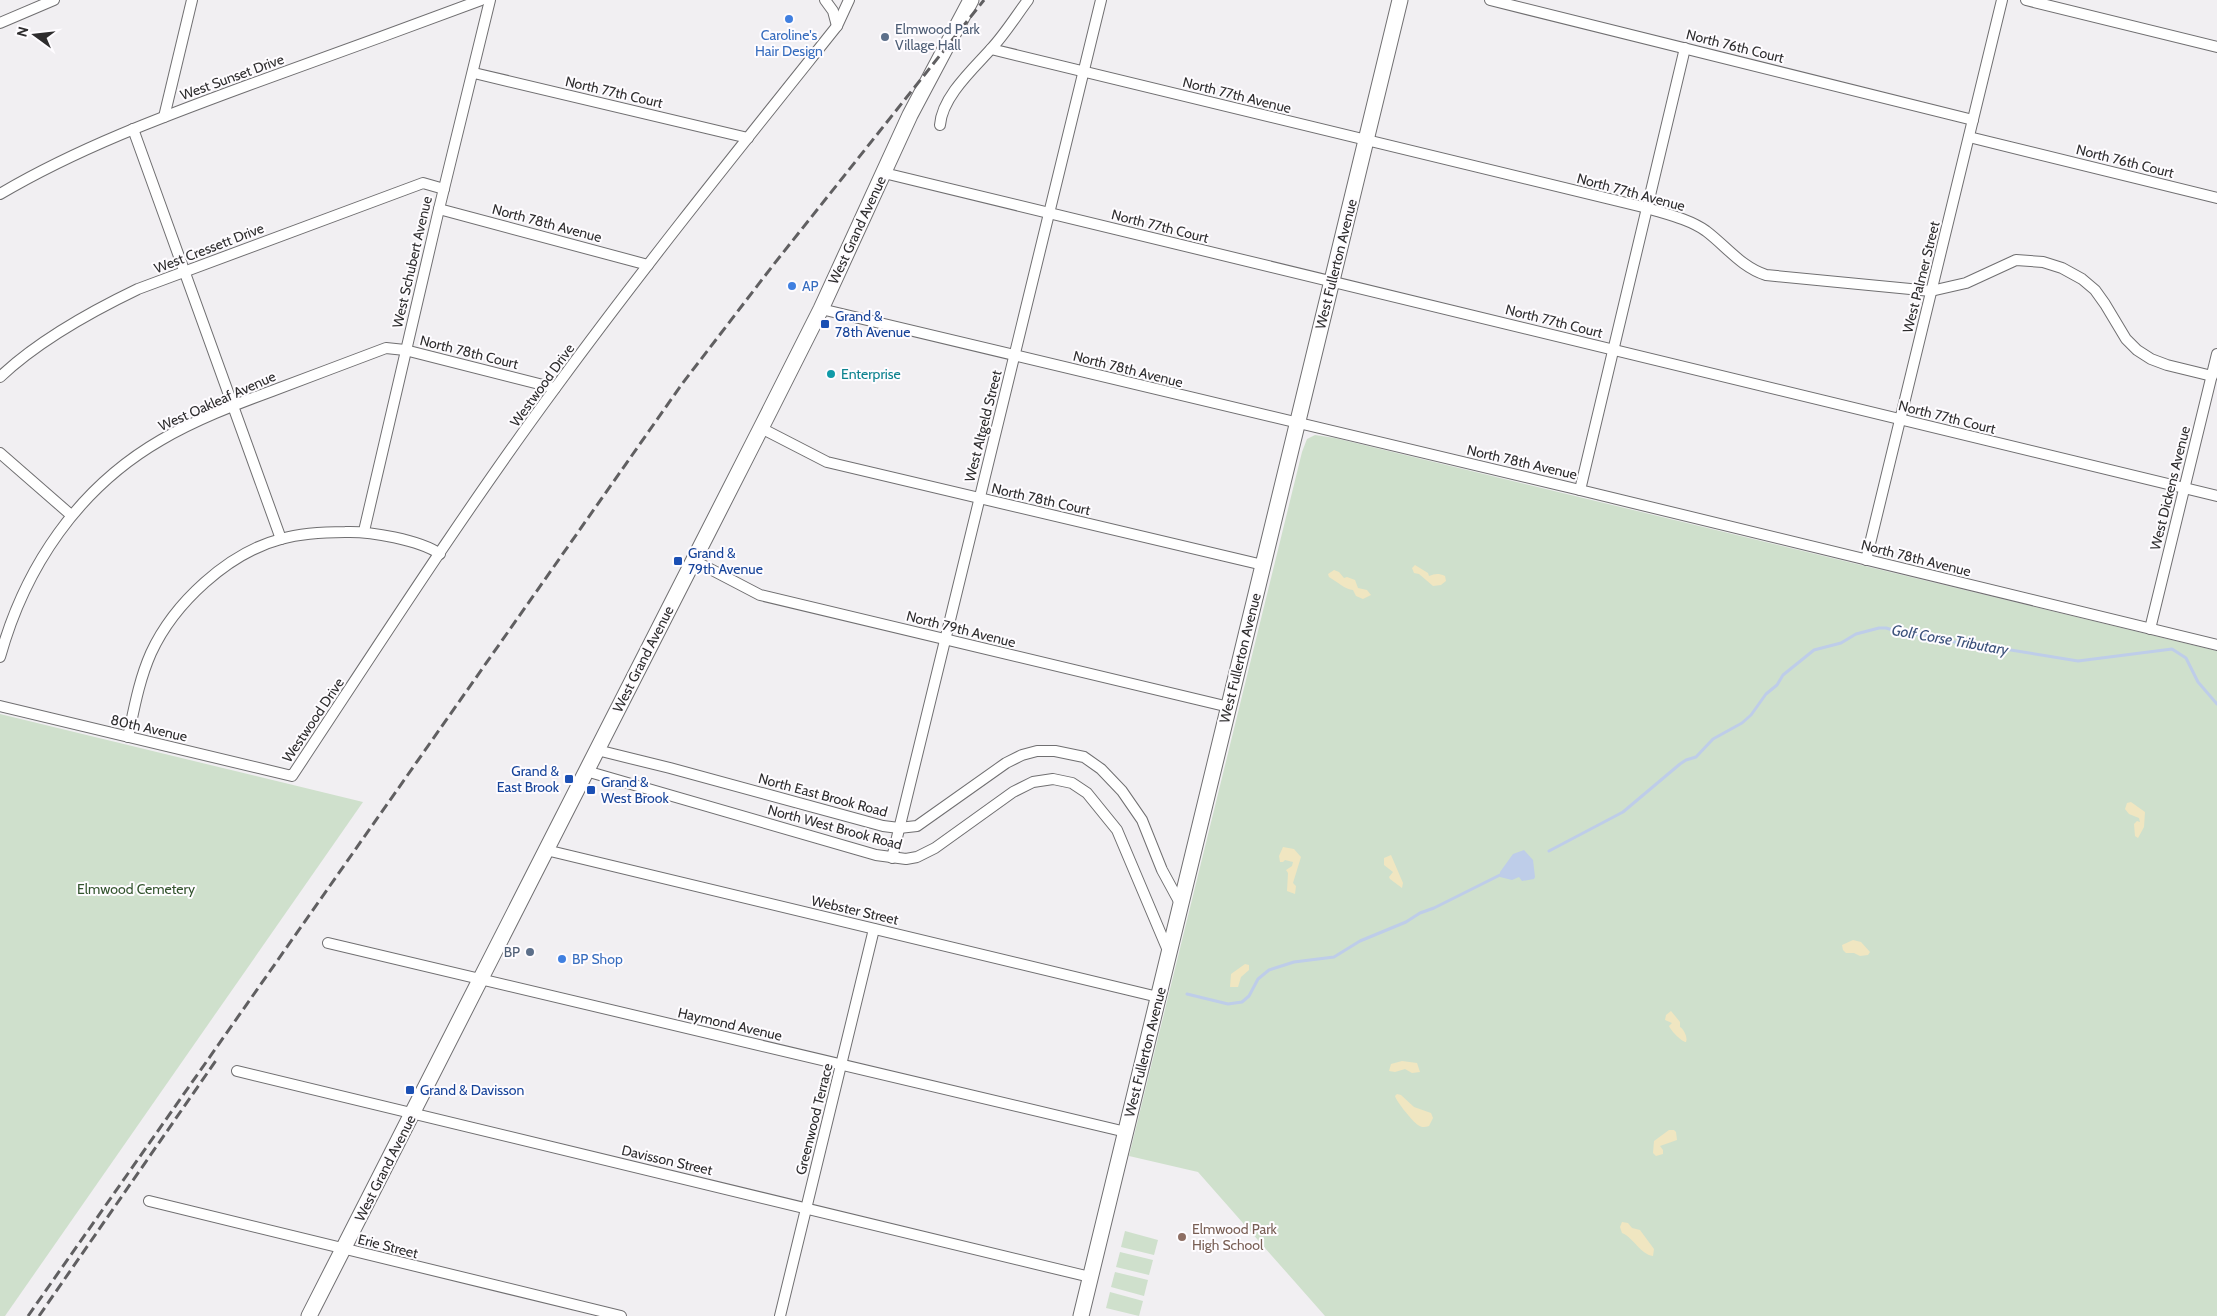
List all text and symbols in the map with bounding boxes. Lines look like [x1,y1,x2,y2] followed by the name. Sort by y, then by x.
[10,10,60,60] north arrow
[783,13,795,25] marker: Caroline's Hair Design
[895,20,981,54] place label: Elmwood Park Village Hall
[12,25,32,39] text: N
[1684,25,1786,67] street label: North 76th Court
[755,26,823,60] place label: Caroline's Hair Design
[879,31,891,43] marker: Elmwood Park Village Hall
[178,50,286,104] street label: West Sunset Drive
[564,72,665,112] street label: North 77th Court
[1181,73,1293,117] street label: North 77th Avenue
[2074,140,2176,182] street label: North 76th Court
[1575,169,1687,215] street label: North 77th Avenue
[824,173,890,287] street label: West Grand Avenue
[388,194,436,330] street label: West Schubert Avenue
[1311,197,1361,331] street label: West Fullerton Avenue
[490,200,604,246] street label: North 78th Avenue
[1110,205,1211,247] street label: North 77th Court
[152,219,266,277] street label: West Cressett Drive
[1898,219,1944,335] street label: West Palmer Street
[802,277,819,295] place label: AP
[786,280,798,292] marker: AP
[1504,300,1605,342] street label: North 77th Court
[835,307,910,341] place label: Grand & 78th Avenue
[819,318,831,330] marker: Grand & 78th Avenue
[418,331,520,373] street label: North 78th Court
[506,340,578,430] street label: Westwood Drive
[1071,347,1185,391] street label: North 78th Avenue
[841,365,901,383] place label: Enterprise
[156,367,278,435] street label: West Oakleaf Avenue
[825,368,837,380] marker: Enterprise
[960,368,1006,484] street label: West Altgeld Street
[1897,396,1998,438] street label: North 77th Court
[2146,424,2194,552] street label: West Dickens Avenue
[1465,441,1579,483] street label: North 78th Avenue
[990,479,1092,519] street label: North 78th Court
[1859,536,1973,580] street label: North 78th Avenue
[688,544,763,578] place label: Grand & 79th Avenue
[672,555,684,567] marker: Grand & 79th Avenue
[1215,591,1265,725] street label: West Fullerton Avenue
[608,603,678,715] street label: West Grand Avenue
[904,607,1018,651] street label: North 79th Avenue
[1890,621,2011,659] water label: Golf Corse Tributary
[278,674,348,766] street label: Westwood Drive
[109,710,189,746] street label: 80th Avenue
[497,762,560,796] place label: Grand & East Brook
[756,769,890,821] street label: North East Brook Road
[563,773,575,785] marker: Grand & East Brook
[601,773,669,807] place label: Grand & West Brook
[585,784,597,796] marker: Grand & West Brook
[766,800,904,854] street label: North West Brook Road
[77,880,195,898] park label: Elmwood Cemetery
[810,891,901,929] street label: Webster Street
[504,943,520,961] place label: BP
[524,946,536,958] marker: BP
[572,950,623,968] place label: BP Shop
[556,953,568,965] marker: BP Shop
[1120,985,1170,1119] street label: West Fullerton Avenue
[676,1003,784,1045] street label: Haymond Avenue
[791,1061,837,1177] street label: Greenwood Terrace
[420,1081,525,1099] place label: Grand & Davisson
[404,1084,416,1096] marker: Grand & Davisson
[350,1112,420,1224] street label: West Grand Avenue
[620,1141,714,1179] street label: Davisson Street
[1192,1220,1278,1254] place label: Elmwood Park High School
[356,1230,420,1262] street label: Erie Street
[1176,1231,1188,1243] marker: Elmwood Park High School

